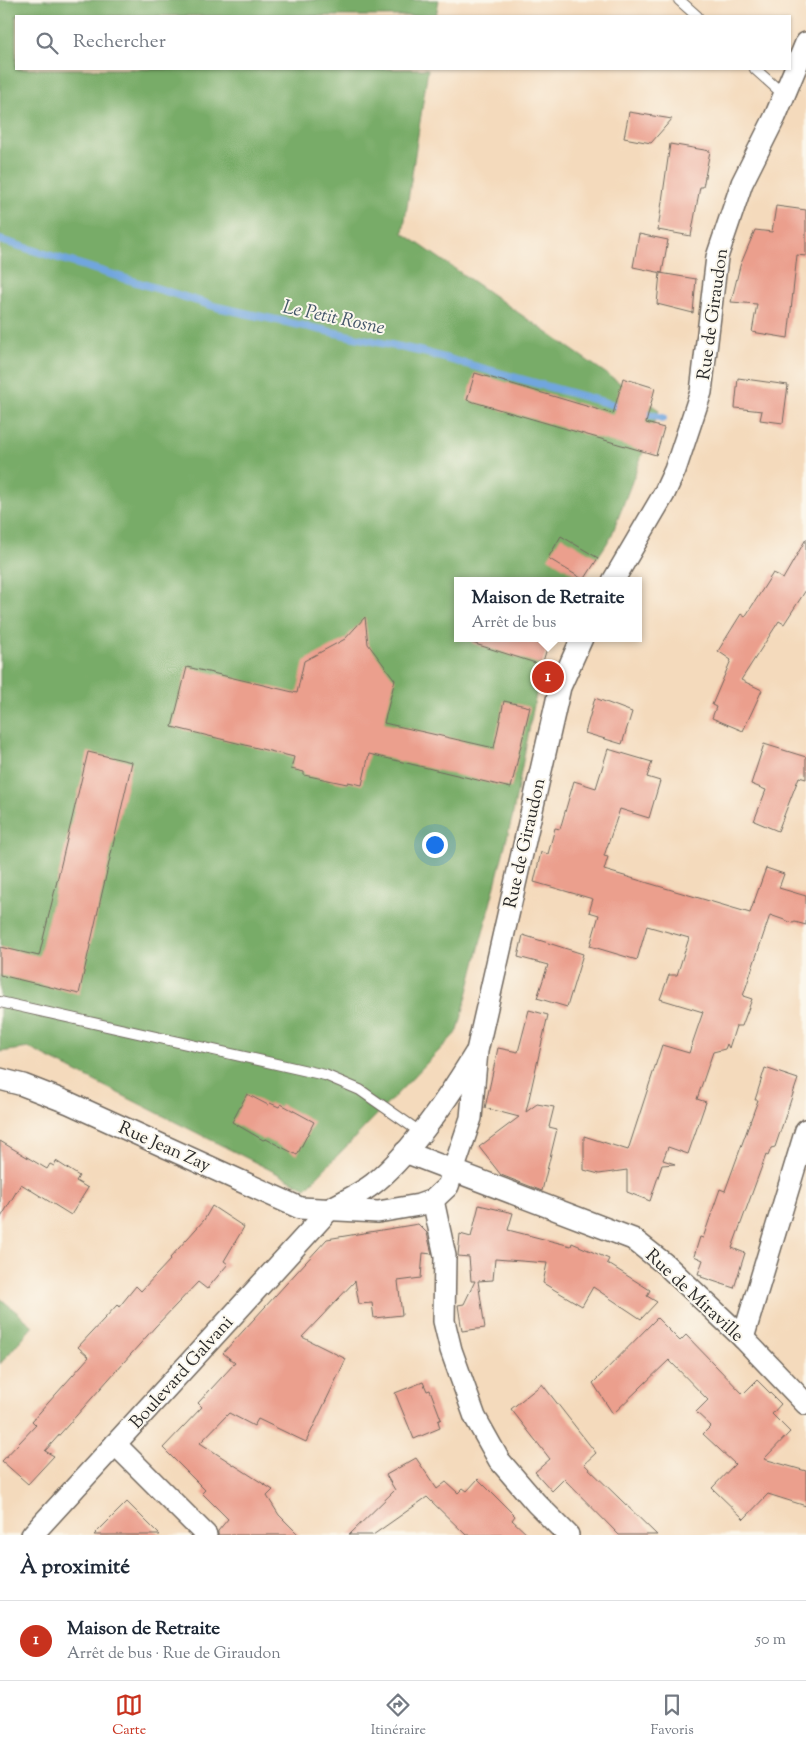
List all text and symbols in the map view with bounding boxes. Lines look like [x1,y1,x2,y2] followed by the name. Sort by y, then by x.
[15,15,791,70] search box
[33,29,61,57] icon: search
[73,29,166,56] text: Rechercher
[692,246,736,382] street label: Rue de Giraudon
[280,294,387,343] water label: Le Petit Rosne
[454,577,642,642] popup
[471,585,625,612] text: Maison de Retraite
[471,612,556,635] text: Arrêt de bus
[532,658,564,696] pin: 1
[498,776,554,911] street label: Rue de Giraudon
[422,832,448,858] your location
[114,1116,215,1180] street label: Rue Jean Zay
[639,1244,749,1349] street label: Rue de Miraville
[125,1311,240,1436] street label: Boulevard Galvani
[20,1553,130,1583] text: À proximité
[67,1616,220,1643] text: Maison de Retraite
[33,1629,39,1652] text: 1
[755,1629,786,1652] text: 50 m
[67,1643,281,1666] text: Arrêt de bus · Rue de Giraudon
[112,1691,146,1741] tab: Carte
[371,1691,426,1741] tab: Itinéraire
[651,1691,694,1741] tab: Favoris

